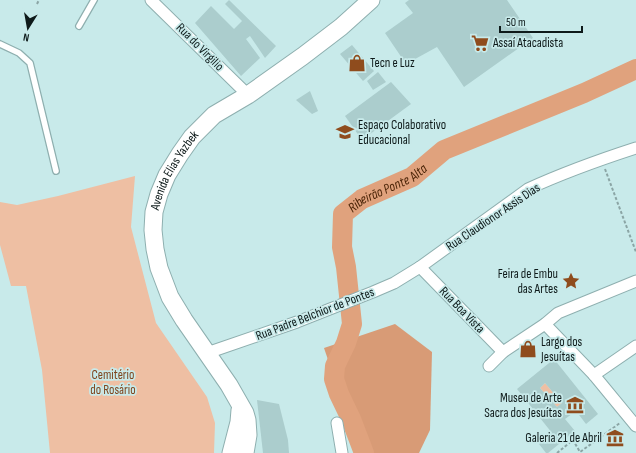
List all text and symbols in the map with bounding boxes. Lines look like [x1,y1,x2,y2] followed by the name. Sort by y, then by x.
[8,8,48,48] north arrow
[500,8,582,34] scale bar
[506,15,526,30] text: 50 m
[173,20,227,74] street label: Rua do Virgilio
[22,30,30,44] text: N
[470,33,490,53] supermarket icon: Assaí Atacadista
[492,35,563,51] place label: Assaí Atacadista
[347,53,367,73] shop icon: Tecn e Luz
[370,55,415,71] place label: Tecn e Luz
[358,117,446,148] place label: Espaço Colaborativo Educacional
[335,122,355,142] school or university icon: Espaço Colaborativo Educacional
[147,127,202,213] street label: Avenida Elias Yazbek
[344,159,431,216] water label: Ribeirão Ponte Alta
[443,179,543,254] street label: Rua Claudionor Assis Dias
[498,266,558,297] place label: Feira de Embu das Artes
[561,271,581,291] place icon: Feira de Embu das Artes
[436,283,488,337] street label: Rua Boa Vista
[253,284,377,344] street label: Rua Padre Belchior de Pontes
[540,334,583,365] place label: Largo dos Jesuítas
[518,339,538,359] shop icon: Largo dos Jesuítas
[90,367,136,398] park label: Cemitério do Rosário
[484,390,562,421] place label: Museu de Arte Sacra dos Jesuítas
[565,395,585,415] museum icon: Museu de Arte Sacra dos Jesuítas
[605,428,625,448] museum icon: Galeria 21 de Abril
[525,430,602,446] place label: Galeria 21 de Abril

